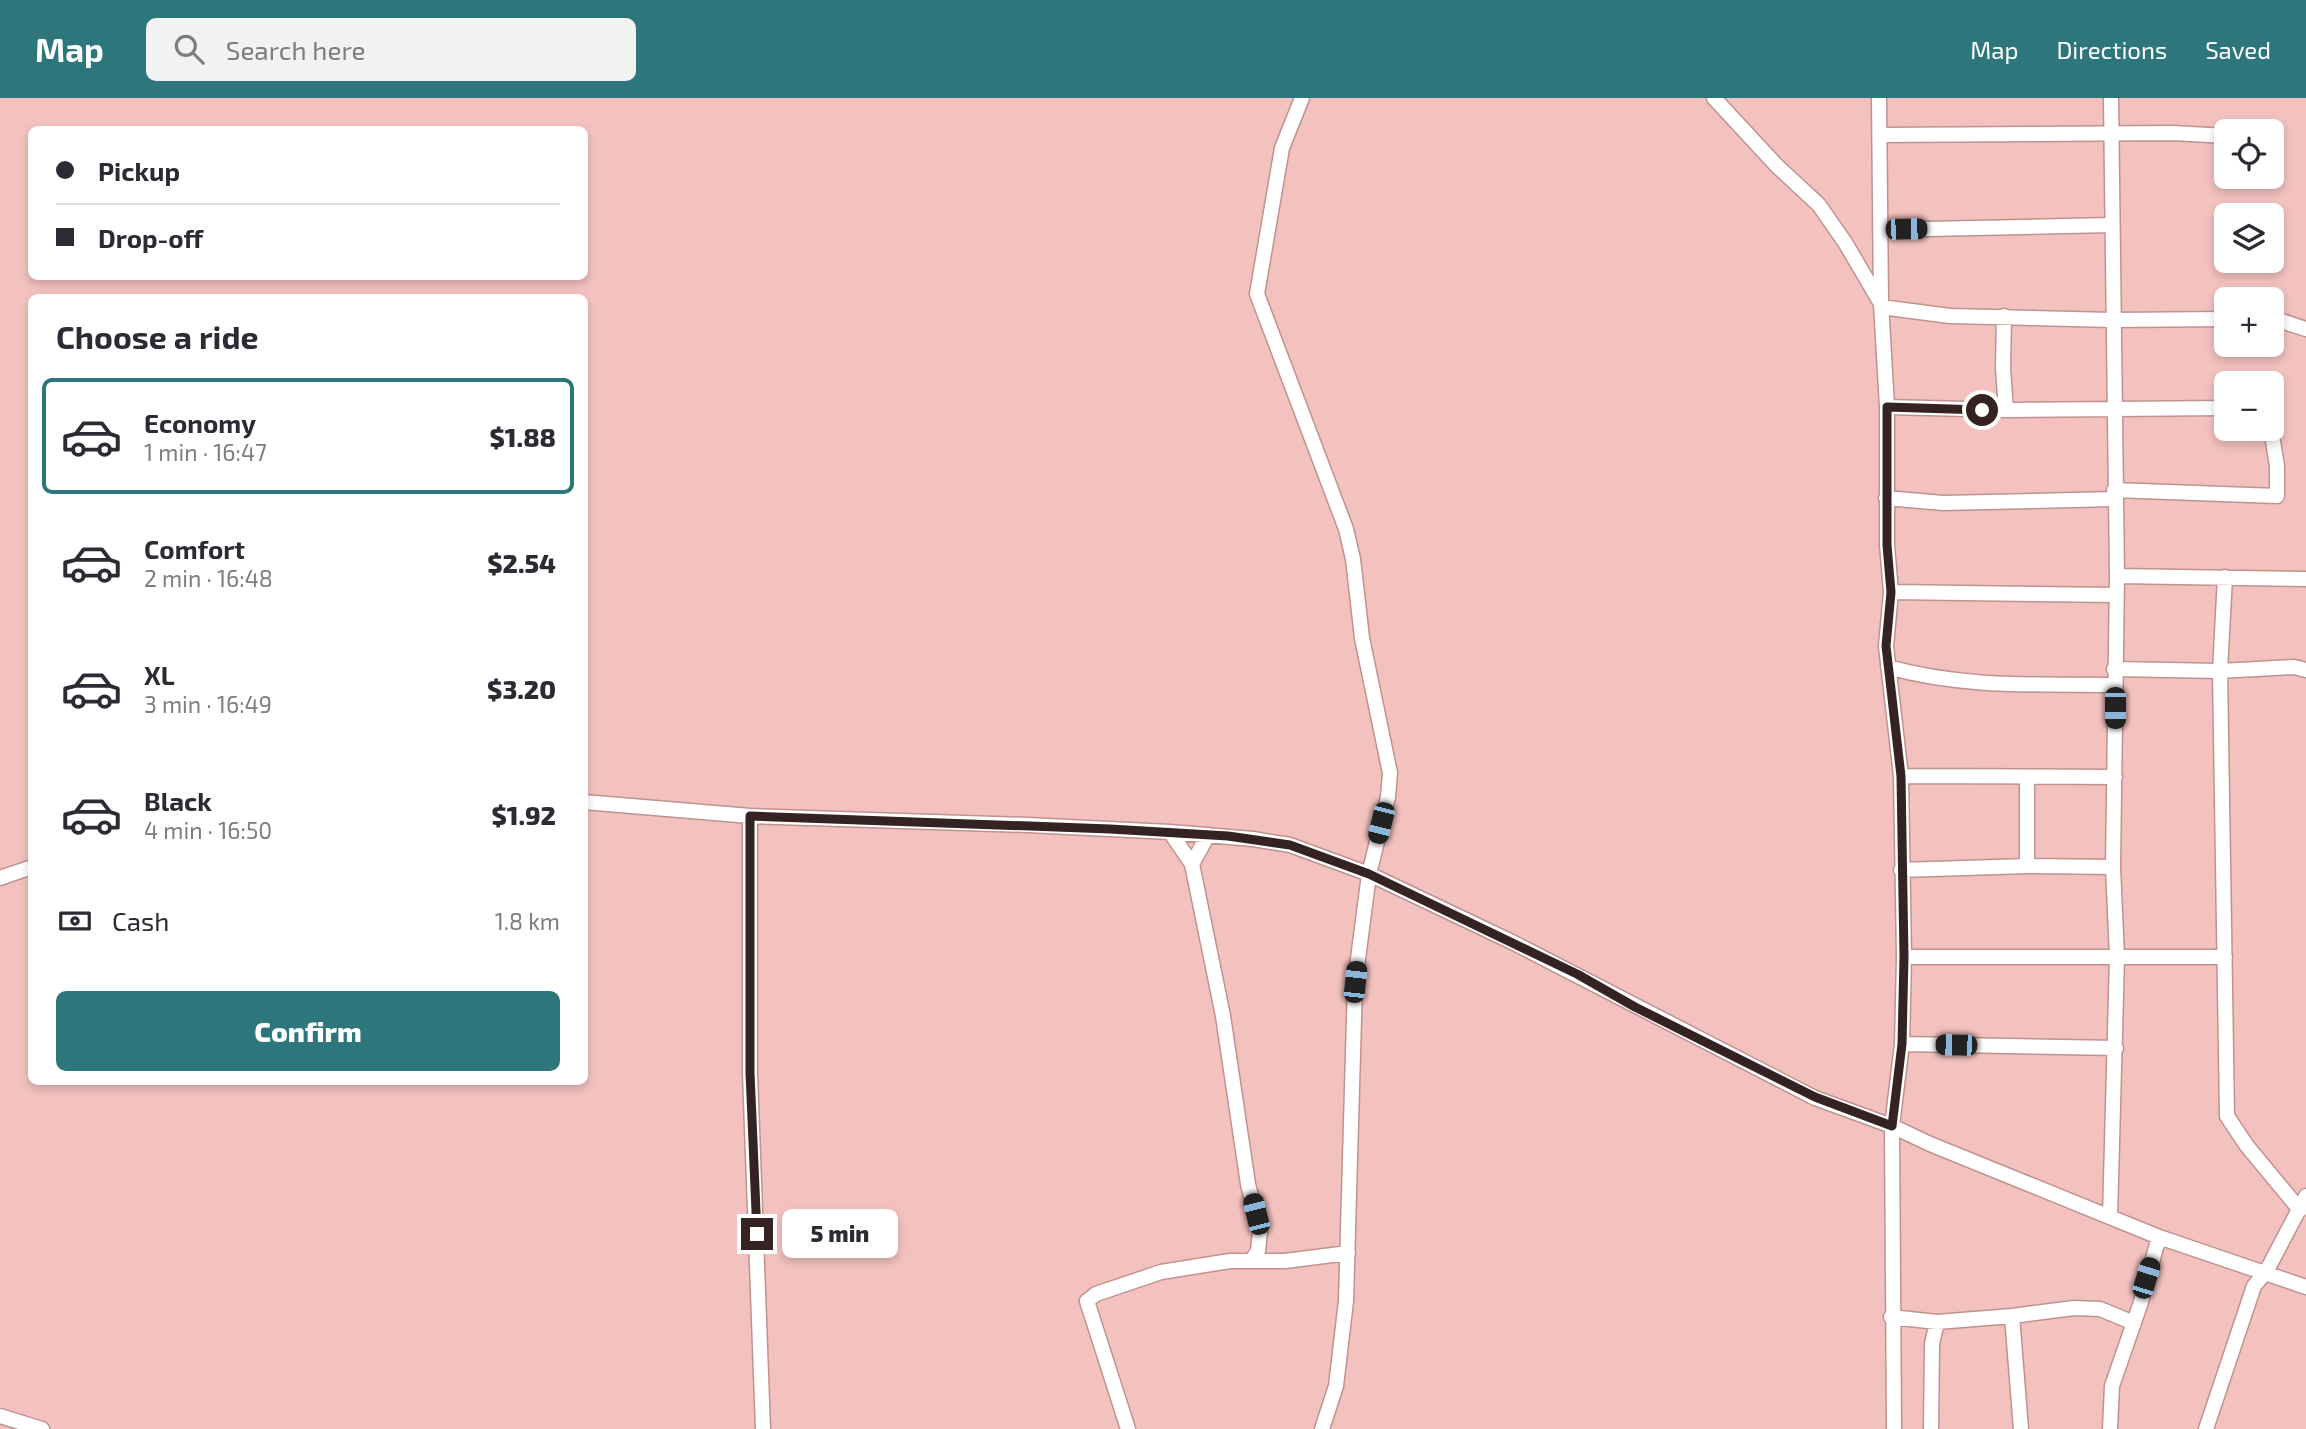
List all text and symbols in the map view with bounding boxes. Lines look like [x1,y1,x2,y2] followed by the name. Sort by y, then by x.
[146,18,636,81] search box
[35,29,104,69] text: Map
[170,30,208,68] icon: search
[226,34,365,65] text: Search here
[1970,35,2018,64] text: Map
[2056,35,2167,64] text: Directions
[2205,35,2271,64] text: Saved
[2214,119,2284,441] map controls
[2214,119,2284,189] button: locate
[98,155,180,186] text: Pickup
[2214,203,2284,273] button: layers
[1885,218,1928,240] car
[98,222,203,253] text: Drop-off
[2214,287,2284,357] button: +
[56,317,259,355] text: Choose a ride
[2214,371,2284,441] button: −
[1966,394,1998,426] route start
[60,405,123,468] icon: car
[144,407,256,438] text: Economy
[490,421,556,452] text: $1.88
[144,438,267,466] text: 1 min · 16:47
[60,531,123,594] icon: car
[144,533,245,564] text: Comfort
[487,547,556,578] text: $2.54
[144,564,273,592] text: 2 min · 16:48
[60,657,123,720] icon: car
[144,659,175,690] text: XL
[487,673,556,704] text: $3.20
[2105,687,2126,729] car
[144,690,272,718] text: 3 min · 16:49
[60,783,123,846] icon: car
[144,785,212,816] text: Black
[491,799,556,830] text: $1.92
[1366,800,1397,846] car
[144,816,272,844] text: 4 min · 16:50
[56,902,94,940] icon: cash
[112,905,169,936] text: Cash
[495,907,560,935] text: 1.8 km
[1343,960,1368,1004] car
[56,991,560,1071] button: Confirm
[1935,1034,1978,1056] car
[1241,1191,1272,1237] car
[782,1210,897,1258] callout: 5 min
[741,1218,773,1250] route end
[811,1219,869,1247] text: 5 min
[2130,1255,2163,1301] car

